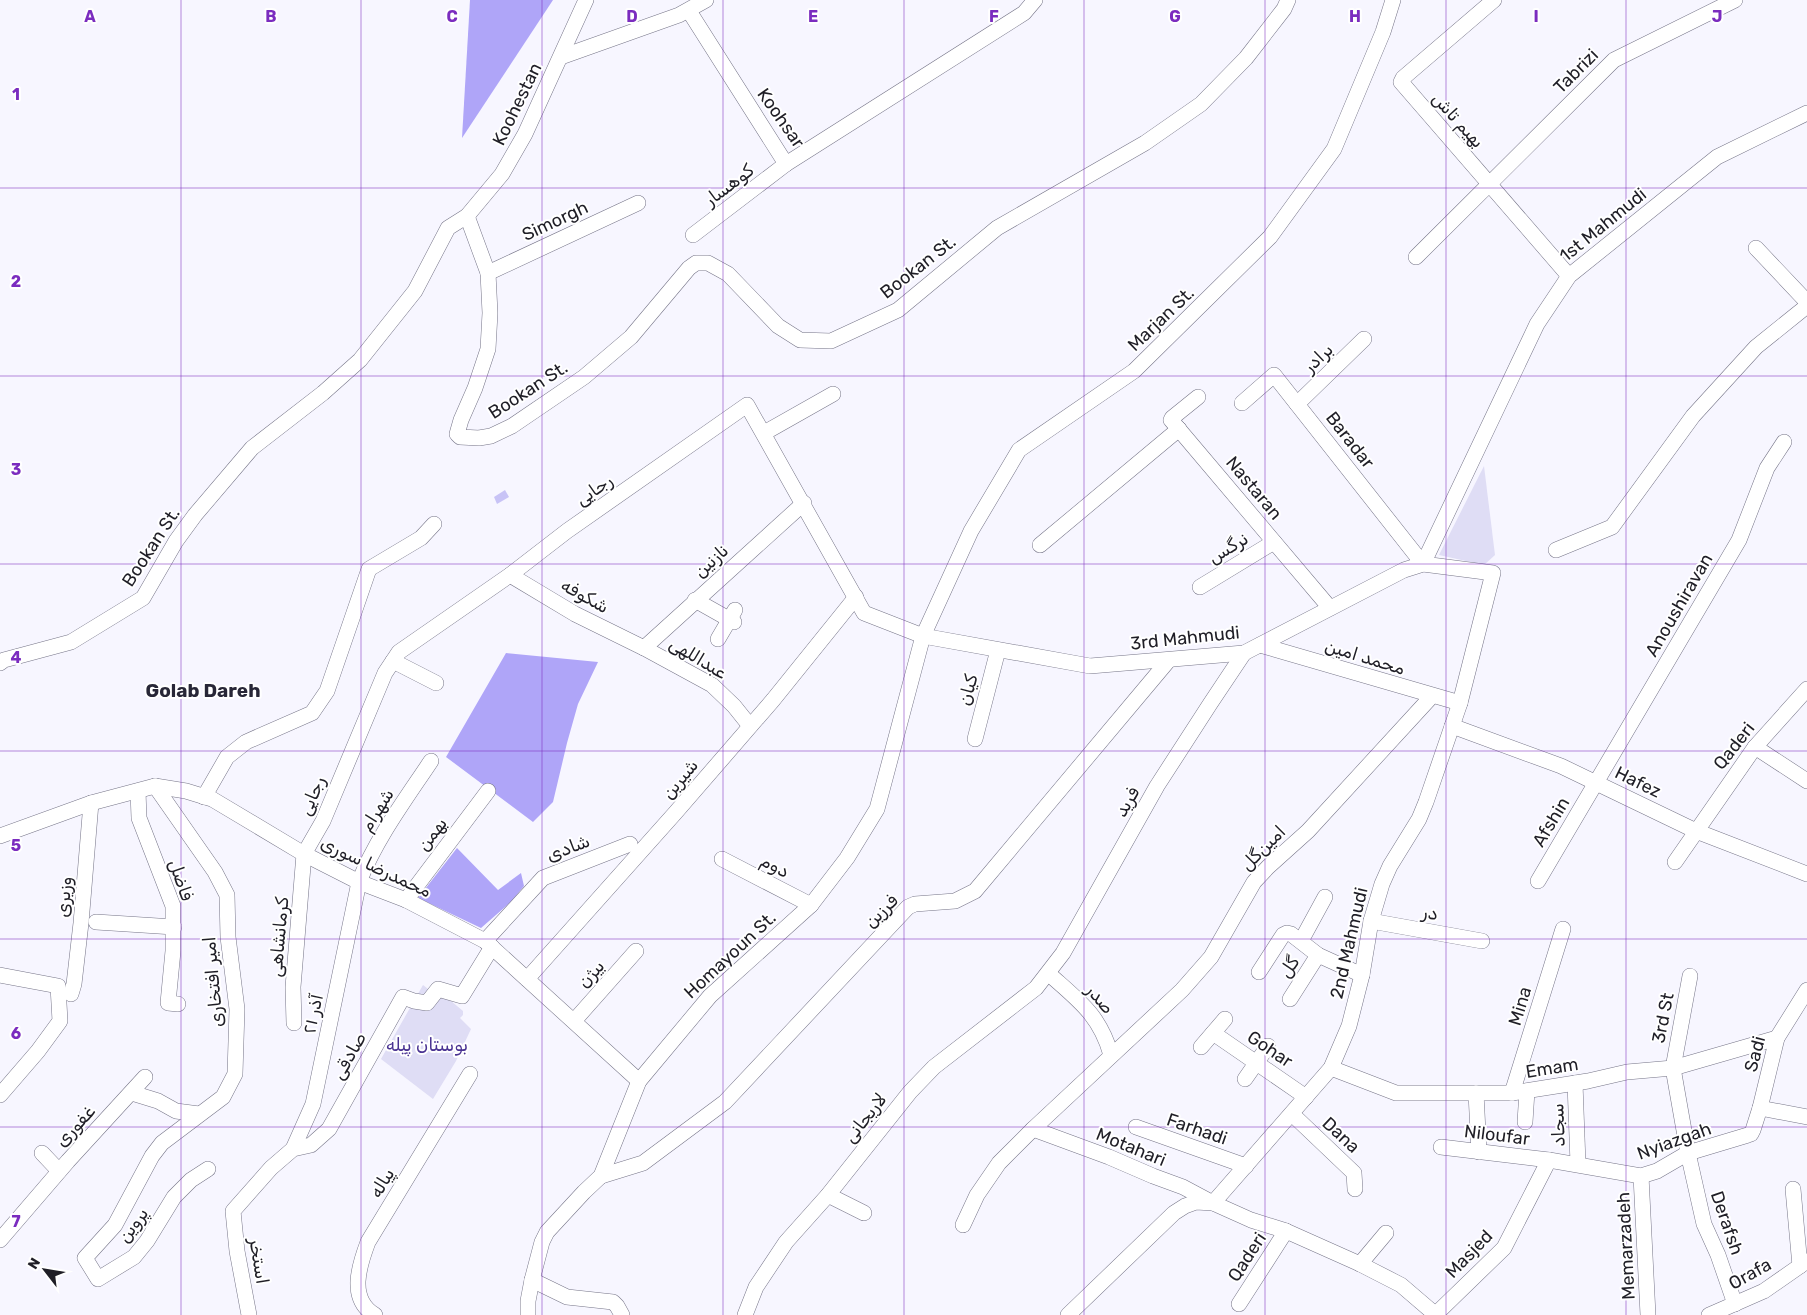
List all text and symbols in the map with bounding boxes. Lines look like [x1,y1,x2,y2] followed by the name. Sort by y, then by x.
[84,7,96,26] text: A
[265,7,277,26] text: B
[446,7,458,26] text: C
[626,7,638,26] text: D
[808,7,818,26] text: E
[989,7,999,26] text: F
[1169,7,1181,26] text: G
[1349,7,1361,26] text: H
[1533,7,1539,26] text: I
[1712,7,1722,26] text: J
[1549,44,1603,98] street label: Tabrizi
[488,59,546,149] street label: Koohestan
[753,84,810,152] street label: Koohsar
[12,85,20,104] text: 1
[1426,88,1489,153] street label: بهیم تاش
[699,159,758,211] street label: کوهسار
[1555,183,1651,267] street label: 1st Mahmudi
[519,196,591,246] street label: Simorgh
[876,231,960,303] street label: Bookan St.
[11,272,21,291] text: 2
[1123,282,1199,356] street label: Marjan St.
[1298,339,1338,378] street label: برادر
[484,356,572,424] street label: Bookan St.
[1321,407,1379,473] street label: Baradar
[1221,452,1287,524] street label: Nastaran
[11,460,21,479] text: 3
[571,469,617,511] street label: رجایی
[117,503,185,591] street label: Bookan St.
[1204,527,1252,569] street label: نرگس
[689,540,733,582] street label: نازنین
[1641,549,1717,661] street label: Anoushiravan
[557,574,613,618] street label: شکوفه
[1129,621,1241,655] street label: 3rd Mahmudi
[665,632,731,684] street label: عبداللهی
[1322,634,1408,680] street label: محمد امین
[11,648,22,667] text: 4
[954,672,982,708] street label: کیان
[146,679,260,702] district label: Golab Dareh
[1709,718,1759,774] street label: Qaderi
[657,755,703,803] street label: شیرین
[1611,761,1665,803] street label: Hafez
[294,773,330,819] street label: رجایی
[1110,783,1144,821] street label: فرید
[355,784,399,836] street label: شهرام
[1528,793,1574,851] street label: Afshin
[412,813,452,855] street label: بهمن
[1236,821,1290,875] street label: امین‌گل
[543,830,593,866] street label: شادی
[317,832,435,902] street label: محمدرضا سوری
[11,836,21,855] text: 5
[757,849,793,883] street label: دوم
[164,856,198,904] street label: فاضل
[51,875,77,919] street label: وزیری
[1325,885,1373,1001] street label: 2nd Mahmudi
[859,890,903,932] street label: فرزین
[265,896,293,978] street label: کرمانشاهی
[1419,901,1440,925] street label: در
[679,907,781,1003] street label: Homayoun St.
[198,936,228,1028] street label: امیر افتخاری
[1274,952,1304,982] street label: گل
[573,955,609,993] street label: بیژن
[1081,979,1119,1018] street label: صدر
[1504,984,1536,1028] street label: Mina
[298,991,328,1036] street label: ۲۱ آذر
[1647,991,1679,1045] street label: 3rd St
[11,1024,21,1043] text: 6
[1243,1026,1297,1072] street label: Gohar
[327,1028,371,1084] street label: صادقی
[386,1034,468,1057] park label: بوستان پیله
[1740,1034,1770,1074] street label: Sadi
[1524,1053,1580,1083] street label: Emam
[839,1089,891,1147] street label: لاریجانی
[50,1100,100,1151] street label: غفوری
[1546,1103,1570,1147] street label: سجاد
[1164,1108,1230,1150] street label: Farhadi
[1318,1112,1364,1158] street label: Dana
[1634,1117,1714,1165] street label: Nyiazgah
[1463,1120,1531,1150] street label: Niloufar
[1093,1123,1169,1171] street label: Motahari
[365,1164,400,1202] street label: پیاله
[1706,1188,1748,1258] street label: Derafsh
[1612,1191,1640,1301] street label: Memarzadeh
[113,1203,154,1247] street label: پروین
[11,1212,21,1231] text: 7
[1441,1225,1497,1283] street label: Masjed
[1223,1228,1271,1286] street label: Qaderi
[244,1235,273,1286] street label: استخر
[20,1245,70,1295] north arrow
[1725,1253,1775,1295] street label: Orafa
[24,1255,44,1272] text: N

